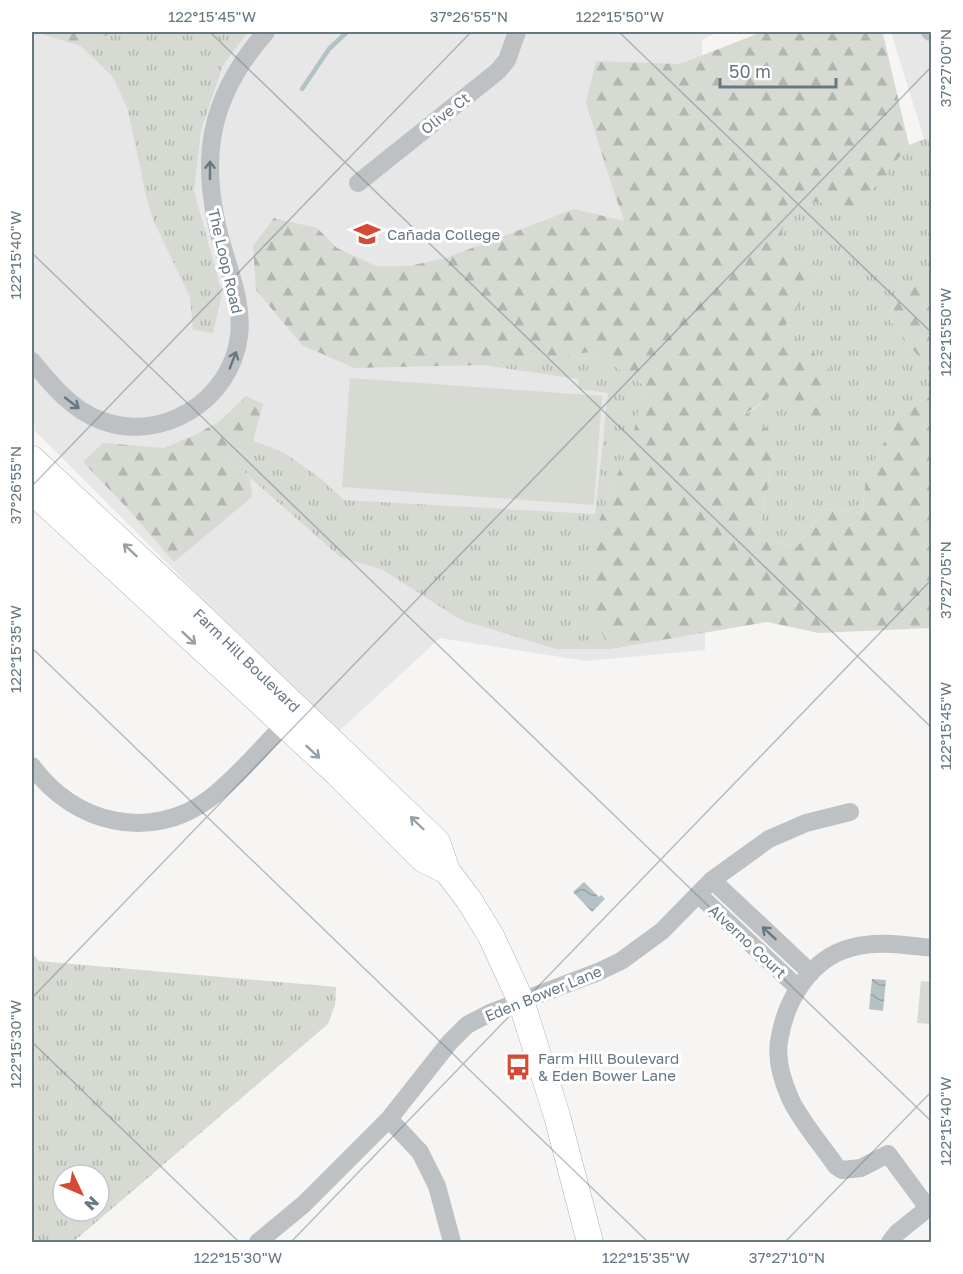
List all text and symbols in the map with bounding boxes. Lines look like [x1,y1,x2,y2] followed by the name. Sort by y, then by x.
[168,7,256,25] text: 122°15'45"W
[430,7,508,25] text: 37°26'55"N
[576,7,664,25] text: 122°15'50"W
[936,29,954,107] text: 37°27'00"N
[720,51,836,89] scale bar
[729,60,771,82] text: 50 m
[417,88,473,138] street label: Olive Ct
[204,160,216,180] one-way arrow
[205,207,247,315] street label: The Loop Road
[6,211,24,299] text: 122°15'40"W
[352,219,382,249] school or university icon: Cañada College
[387,225,500,243] place label: Cañada College
[936,288,954,376] text: 122°15'50"W
[228,351,239,370] one-way arrow
[64,396,80,409] one-way arrow
[6,446,24,524] text: 37°26'55"N
[936,541,954,619] text: 37°27'05"N
[122,543,137,557] one-way arrow
[190,604,304,716] street label: Farm Hill Boulevard
[6,605,24,693] text: 122°15'35"W
[181,631,196,645] one-way arrow
[936,682,954,770] text: 122°15'45"W
[306,744,321,759] one-way arrow
[410,815,425,830] one-way arrow
[706,901,790,981] street label: Alverno Court
[761,925,776,940] one-way arrow
[482,961,604,1025] street label: Eden Bower Lane
[6,1000,24,1088] text: 122°15'30"W
[538,1049,679,1084] place label: Farm Hill Boulevard & Eden Bower Lane
[503,1052,533,1082] bus stop icon: Farm Hill Boulevard & Eden Bower Lane
[936,1077,954,1165] text: 122°15'40"W
[51,1163,111,1223] north arrow
[80,1192,103,1215] text: N
[194,1248,282,1266] text: 122°15'30"W
[602,1248,690,1266] text: 122°15'35"W
[749,1248,825,1266] text: 37°27'10"N

